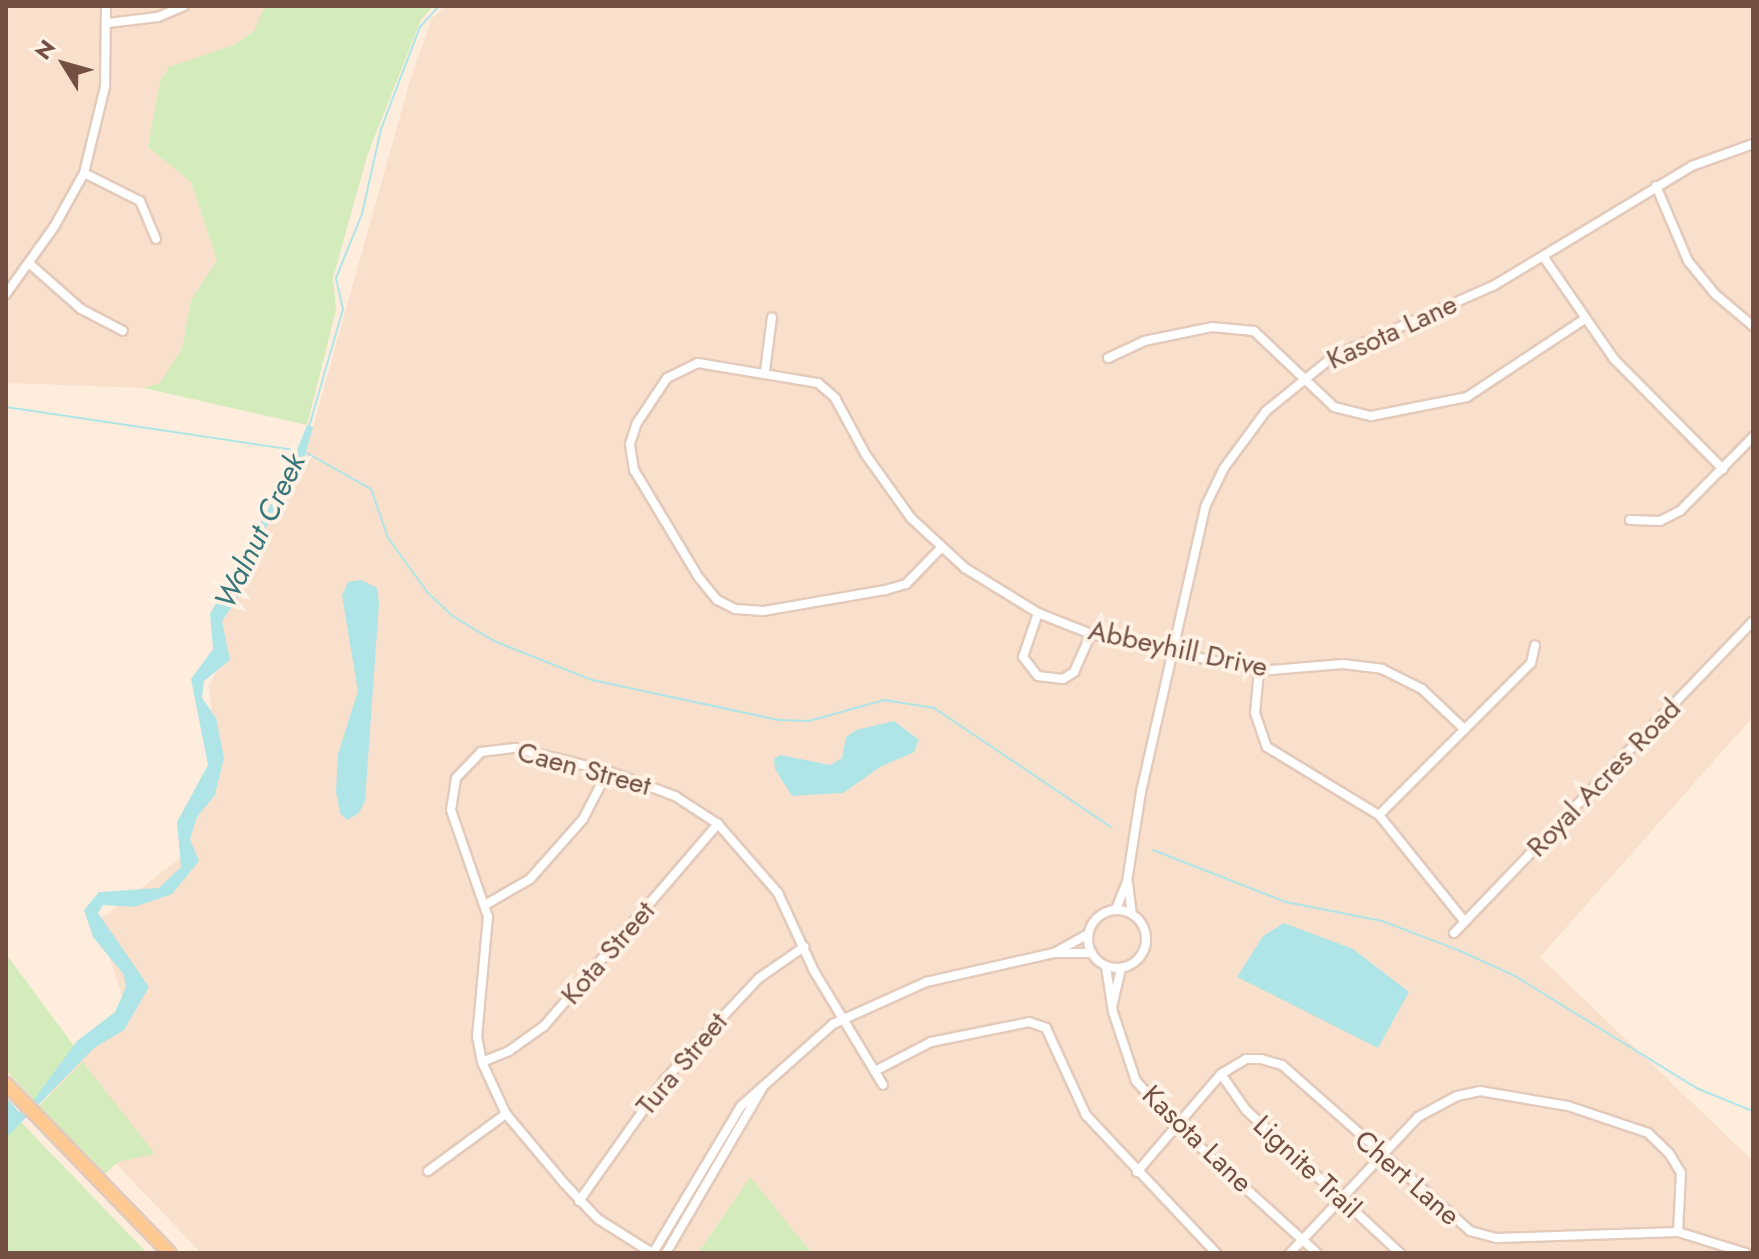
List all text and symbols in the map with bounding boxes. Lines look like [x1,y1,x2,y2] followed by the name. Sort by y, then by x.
[24,24,104,104] north arrow
[27,33,63,66] text: N
[1322,287,1462,377] street label: Kasota Lane
[207,448,313,614] water label: Walnut Creek
[1085,614,1271,684] street label: Abbeyhill Drive
[1520,692,1688,864] street label: Royal Acres Road
[513,735,655,803] street label: Caen Street
[554,895,662,1011] street label: Kota Street
[629,1006,735,1122] street label: Tura Street
[1135,1078,1259,1200] street label: Kasota Lane
[1246,1109,1368,1225] street label: Lignite Trail
[1348,1123,1466,1233] street label: Chert Lane

